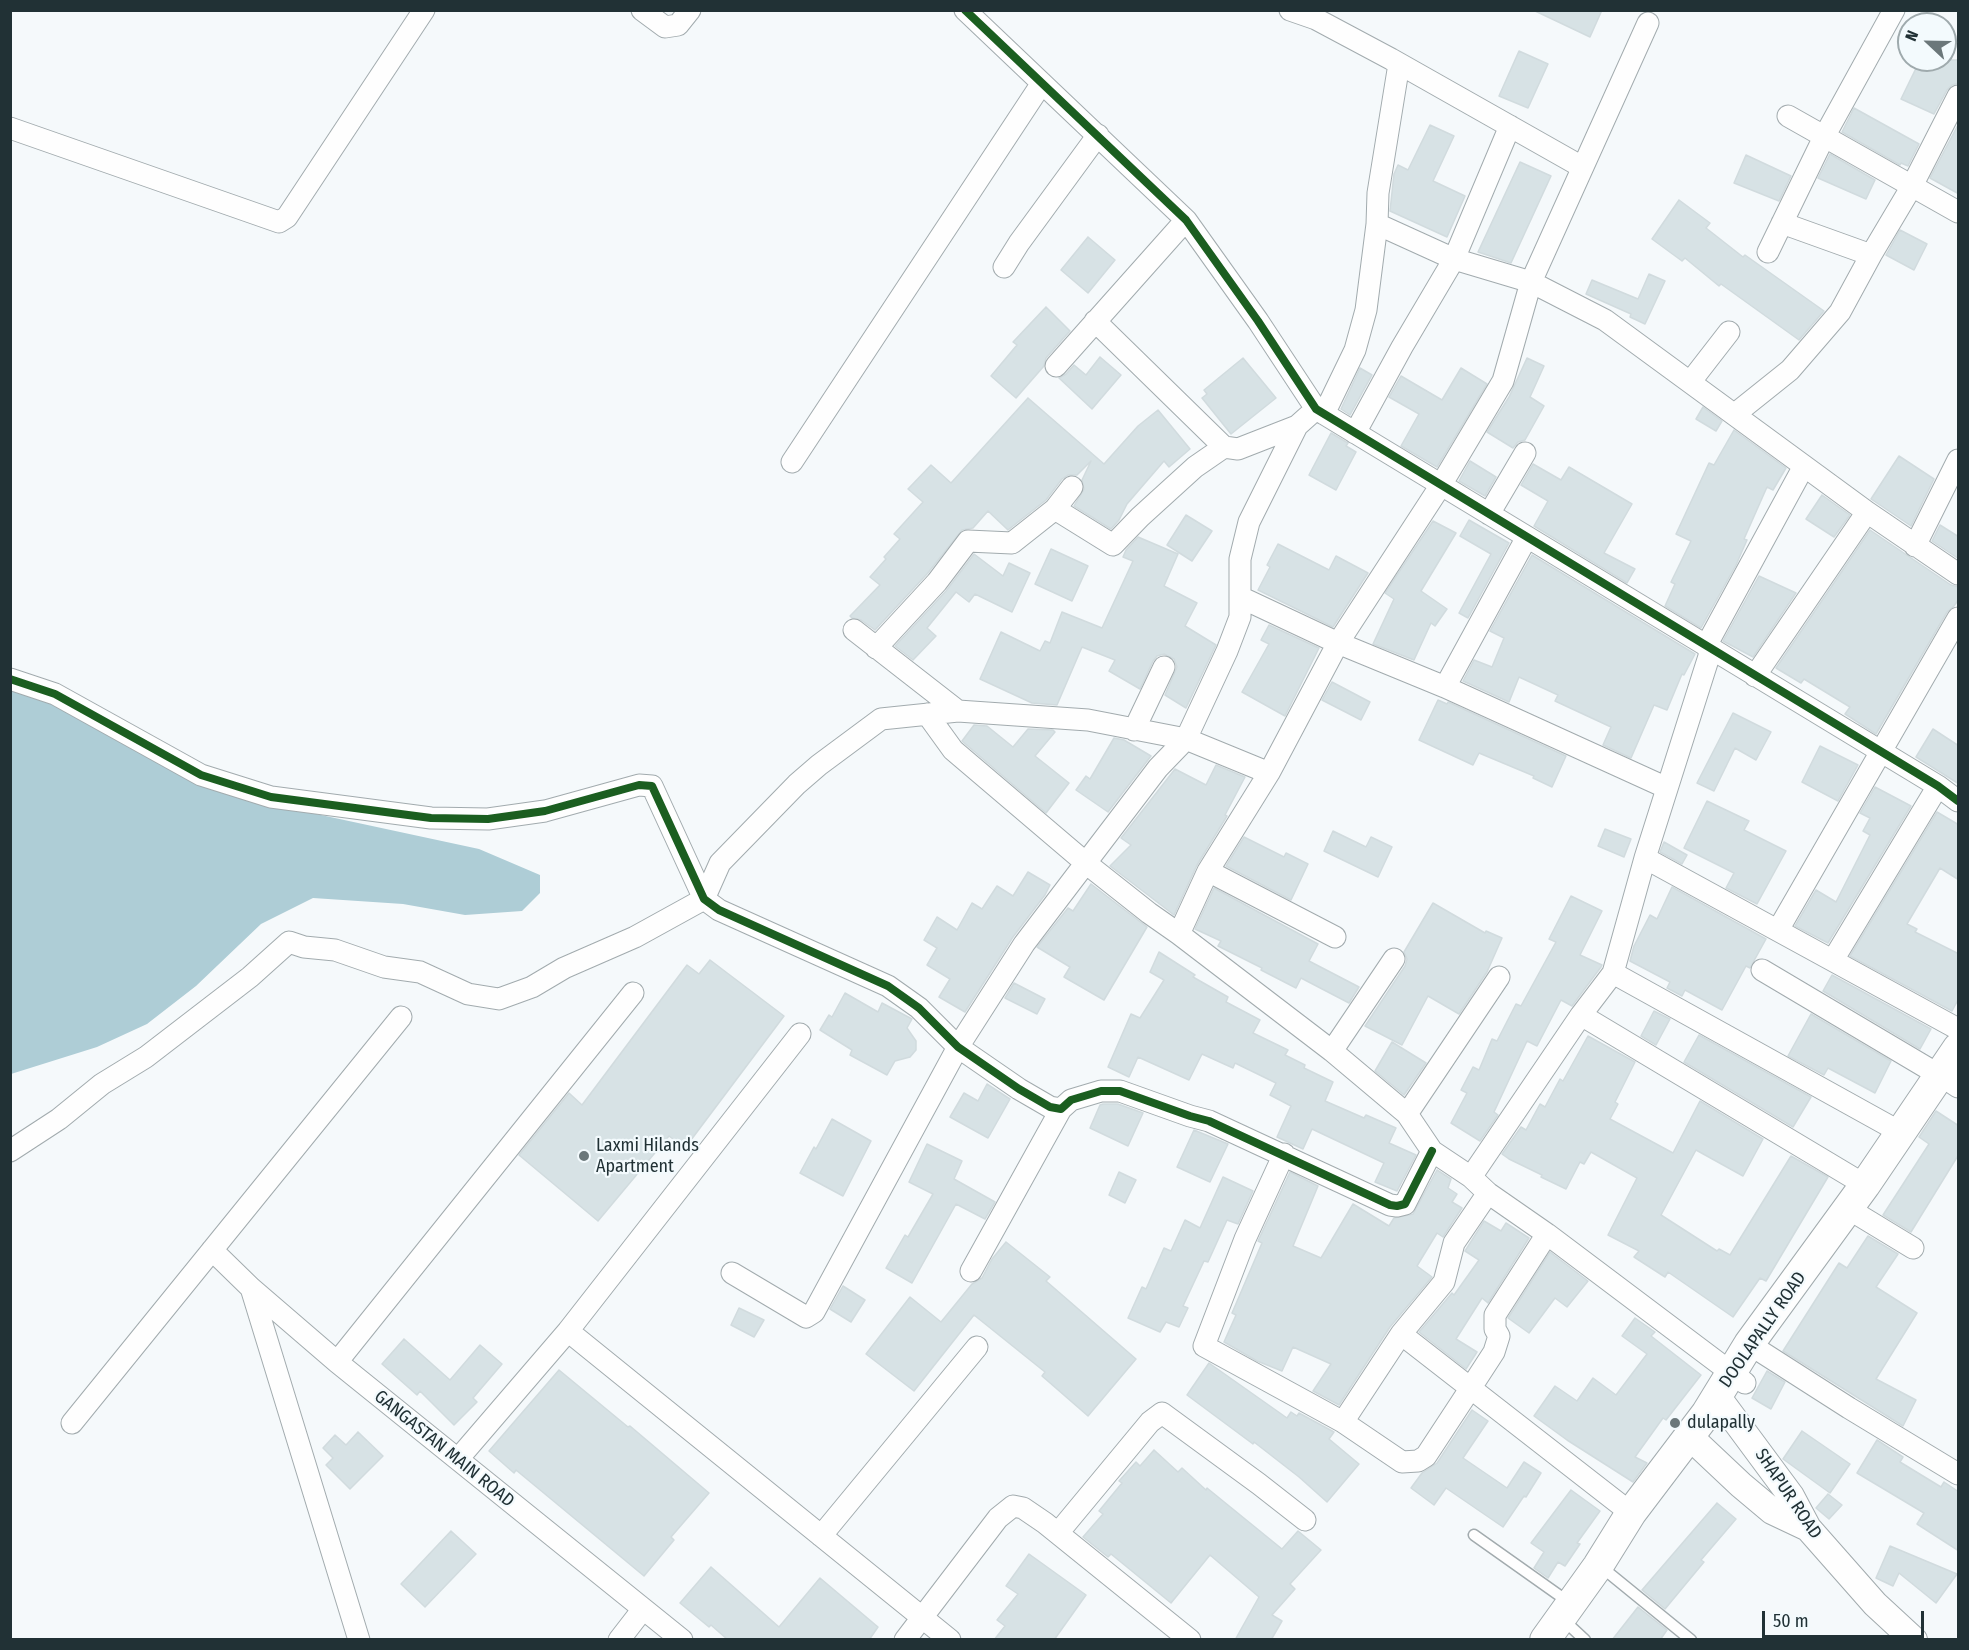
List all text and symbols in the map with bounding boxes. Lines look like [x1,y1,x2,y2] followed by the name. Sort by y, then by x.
[1897,12,1957,72] north arrow
[1901,28,1922,44] text: N
[596,1135,699,1178] place label: Laxmi Hilands Apartment
[577,1149,591,1163] marker: Laxmi Hilands Apartment
[1715,1268,1811,1392] street label: DOOLAPALLY ROAD
[370,1386,518,1512] street label: GANGASTAN MAIN ROAD
[1687,1412,1755,1434] place label: dulapally
[1668,1416,1682,1430] marker: dulapally
[1750,1445,1826,1543] street label: SHAPUR ROAD
[1765,1599,1927,1637] scale bar
[1773,1610,1809,1632] text: 50 m

